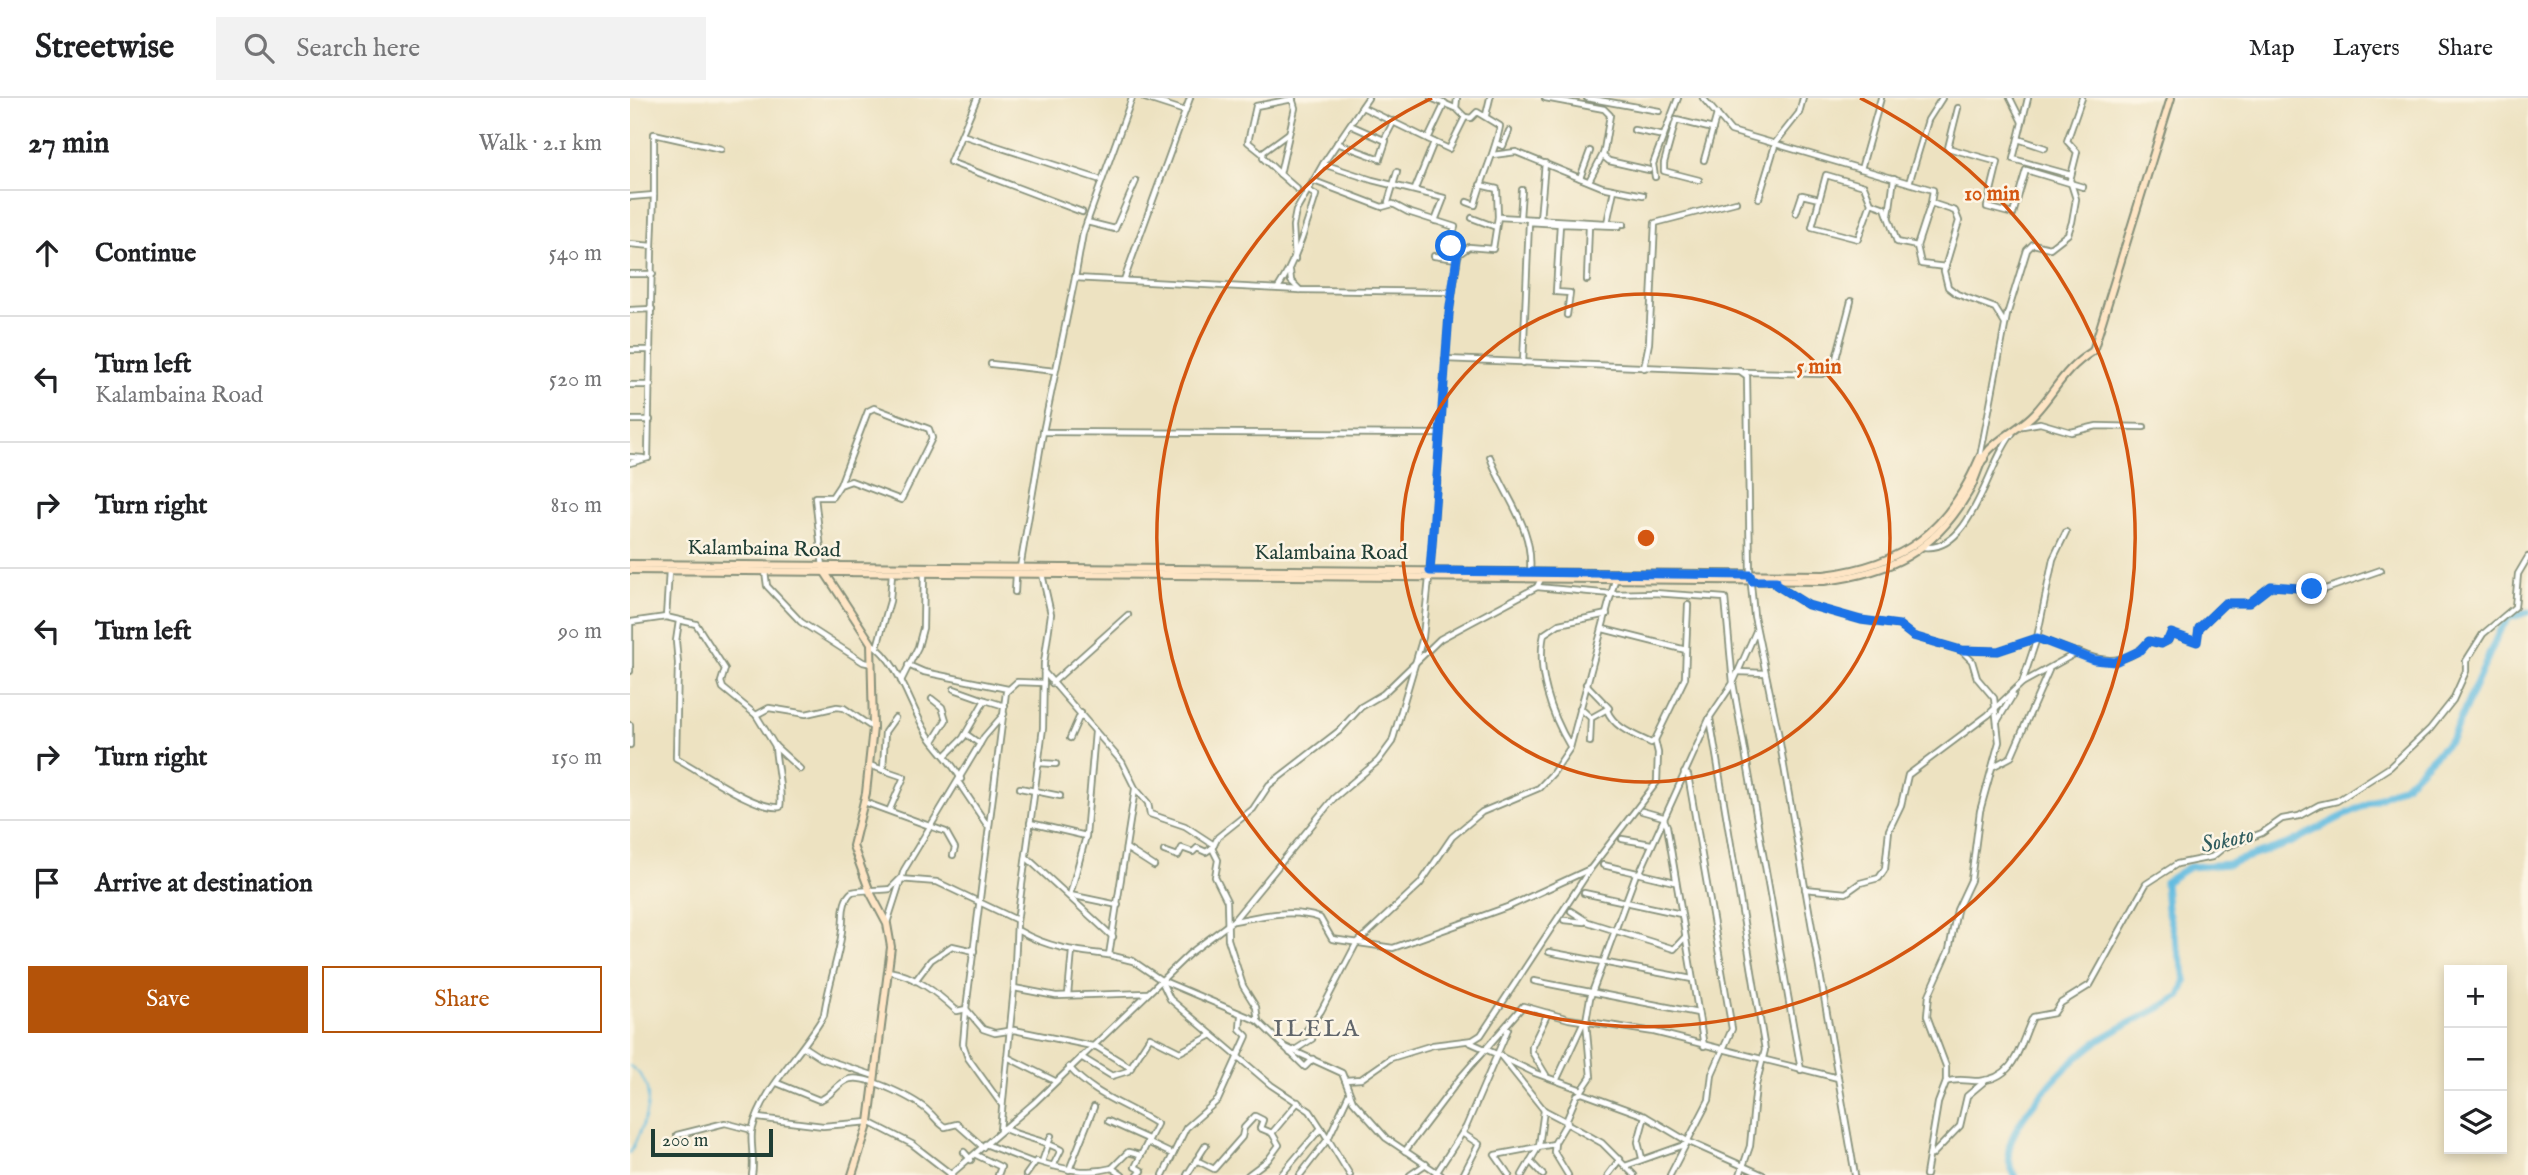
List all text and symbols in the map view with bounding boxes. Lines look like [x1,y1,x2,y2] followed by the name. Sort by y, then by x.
[216,17,706,80] search box
[35,27,174,69] text: Streetwise
[240,29,278,67] icon: search
[296,32,420,65] text: Search here
[2249,33,2295,64] text: Map
[2333,33,2400,64] text: Layers
[2438,33,2493,64] text: Share
[28,125,110,163] text: 27 min
[478,129,602,158] text: Walk · 2.1 km
[1964,181,2020,208] text: 10 min
[1435,230,1466,261] route start
[28,234,66,272] icon: ahead
[95,237,196,270] text: Continue
[548,239,602,268] text: 540 m
[95,348,192,381] text: Turn left
[1796,354,1842,381] text: 5 min
[28,360,66,398] icon: left
[549,365,602,394] text: 520 m
[95,381,263,410] text: Kalambaina Road
[28,486,66,524] icon: right
[95,489,208,522] text: Turn right
[550,491,602,520] text: 810 m
[1634,526,1658,550] centre of rings
[687,535,842,564] street label: Kalambaina Road
[1254,540,1409,567] street label: Kalambaina Road
[2296,573,2327,604] route end
[28,612,66,650] icon: left
[95,615,192,648] text: Turn left
[558,617,602,646] text: 90 m
[28,738,66,776] icon: right
[95,741,208,774] text: Turn right
[551,743,602,772] text: 150 m
[2198,821,2257,860] water label: Sokoto
[28,864,66,902] icon: arrive
[95,867,313,900] text: Arrive at destination
[2444,965,2507,1154] map controls
[2444,965,2507,1028] button: +
[28,966,308,1033] button: Save
[322,966,602,1033] button: Share
[1273,1014,1361,1045] district label: ILELA
[2444,1028,2507,1091] button: −
[2444,1091,2507,1154] button: layers
[651,1126,774,1158] scale bar
[662,1129,708,1153] text: 200 m

